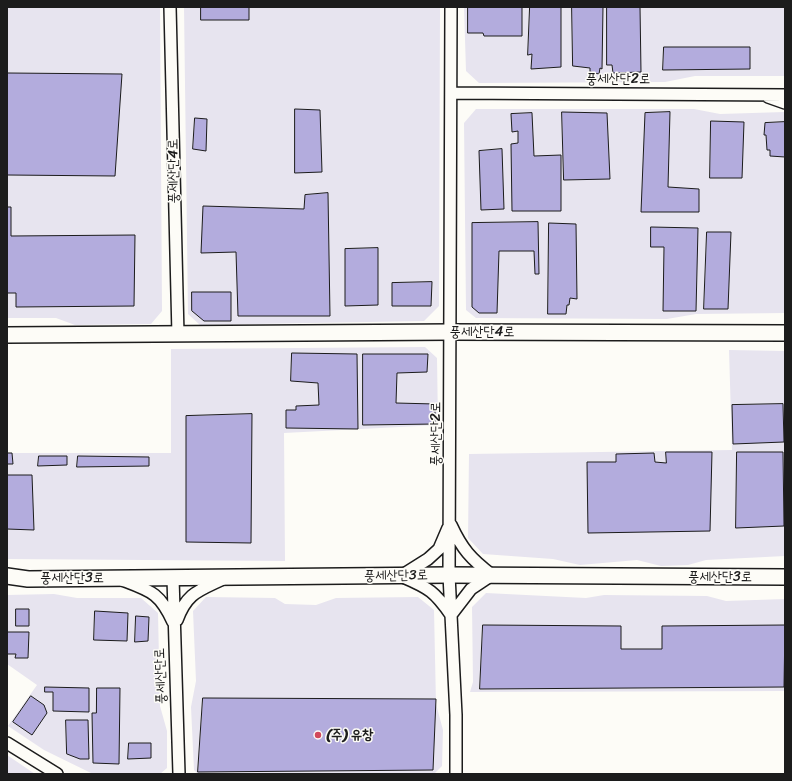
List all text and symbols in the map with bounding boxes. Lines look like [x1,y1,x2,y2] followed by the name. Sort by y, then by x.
[586,71,650,87] street label: 풍세산단2로
[165,138,183,204] street label: 풍세산단4로
[449,324,515,340] street label: 풍세산단4로
[428,402,444,466] street label: 풍세산단2로
[364,567,428,585] street label: 풍세산단3로
[688,569,752,585] street label: 풍세산단3로
[40,570,104,586] street label: 풍세산단3로
[152,648,170,704] street label: 풍세산단로
[326,727,373,743] place label: (주) 유창
[313,730,323,740] marker: (주) 유창

